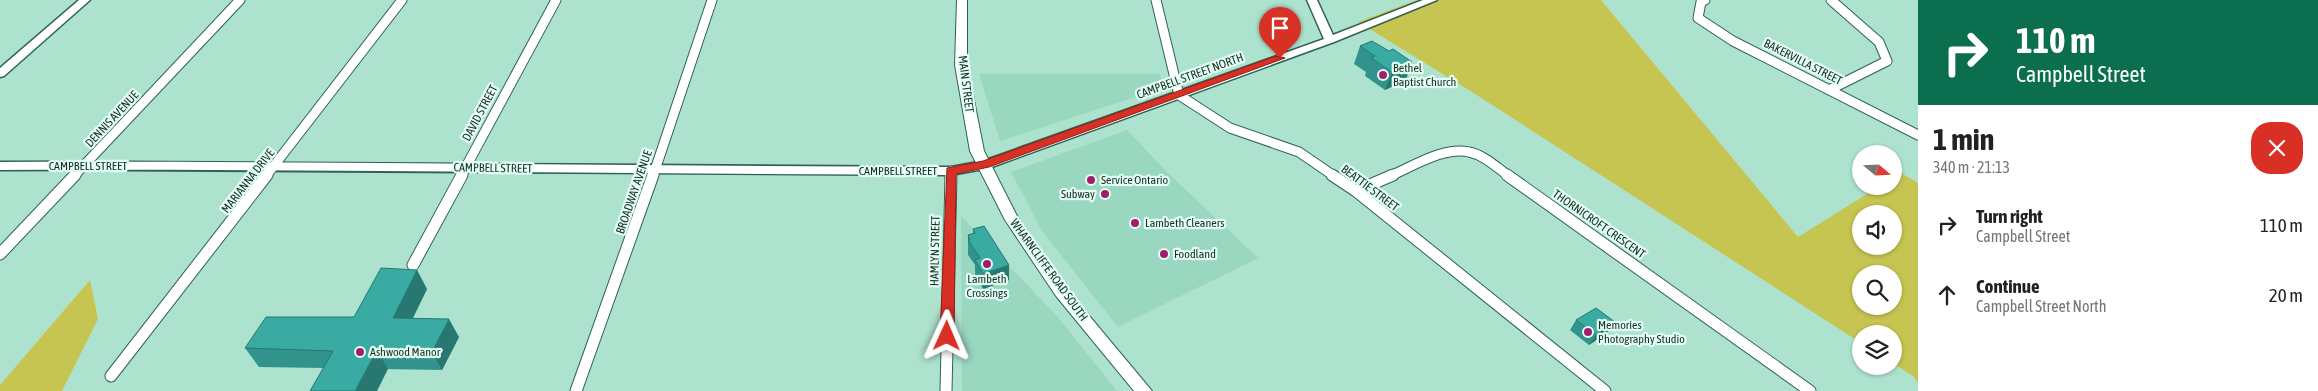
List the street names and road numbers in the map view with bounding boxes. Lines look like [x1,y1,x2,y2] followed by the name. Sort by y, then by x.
[1762,36,1845,88] street label: BAKERVILLA STREET
[1135,50,1245,102] street label: CAMPBELL STREET NORTH
[956,55,977,114] street label: MAIN STREET
[459,82,501,143] street label: DAVID STREET
[82,88,142,150] street label: DENNIS AVENUE
[219,146,277,216] street label: MARIANNA DRIVE
[613,148,655,236] street label: BROADWAY AVENUE
[49,159,128,173] street label: CAMPBELL STREET
[454,160,533,176] street label: CAMPBELL STREET
[1338,162,1402,215] street label: BEATTIE STREET
[859,164,938,178] street label: CAMPBELL STREET
[1550,187,1649,262] street label: THORNICROFT CRESCENT
[927,215,943,286] street label: HAMLYN STREET
[1007,216,1091,324] street label: WHARNCLIFFE ROAD SOUTH

